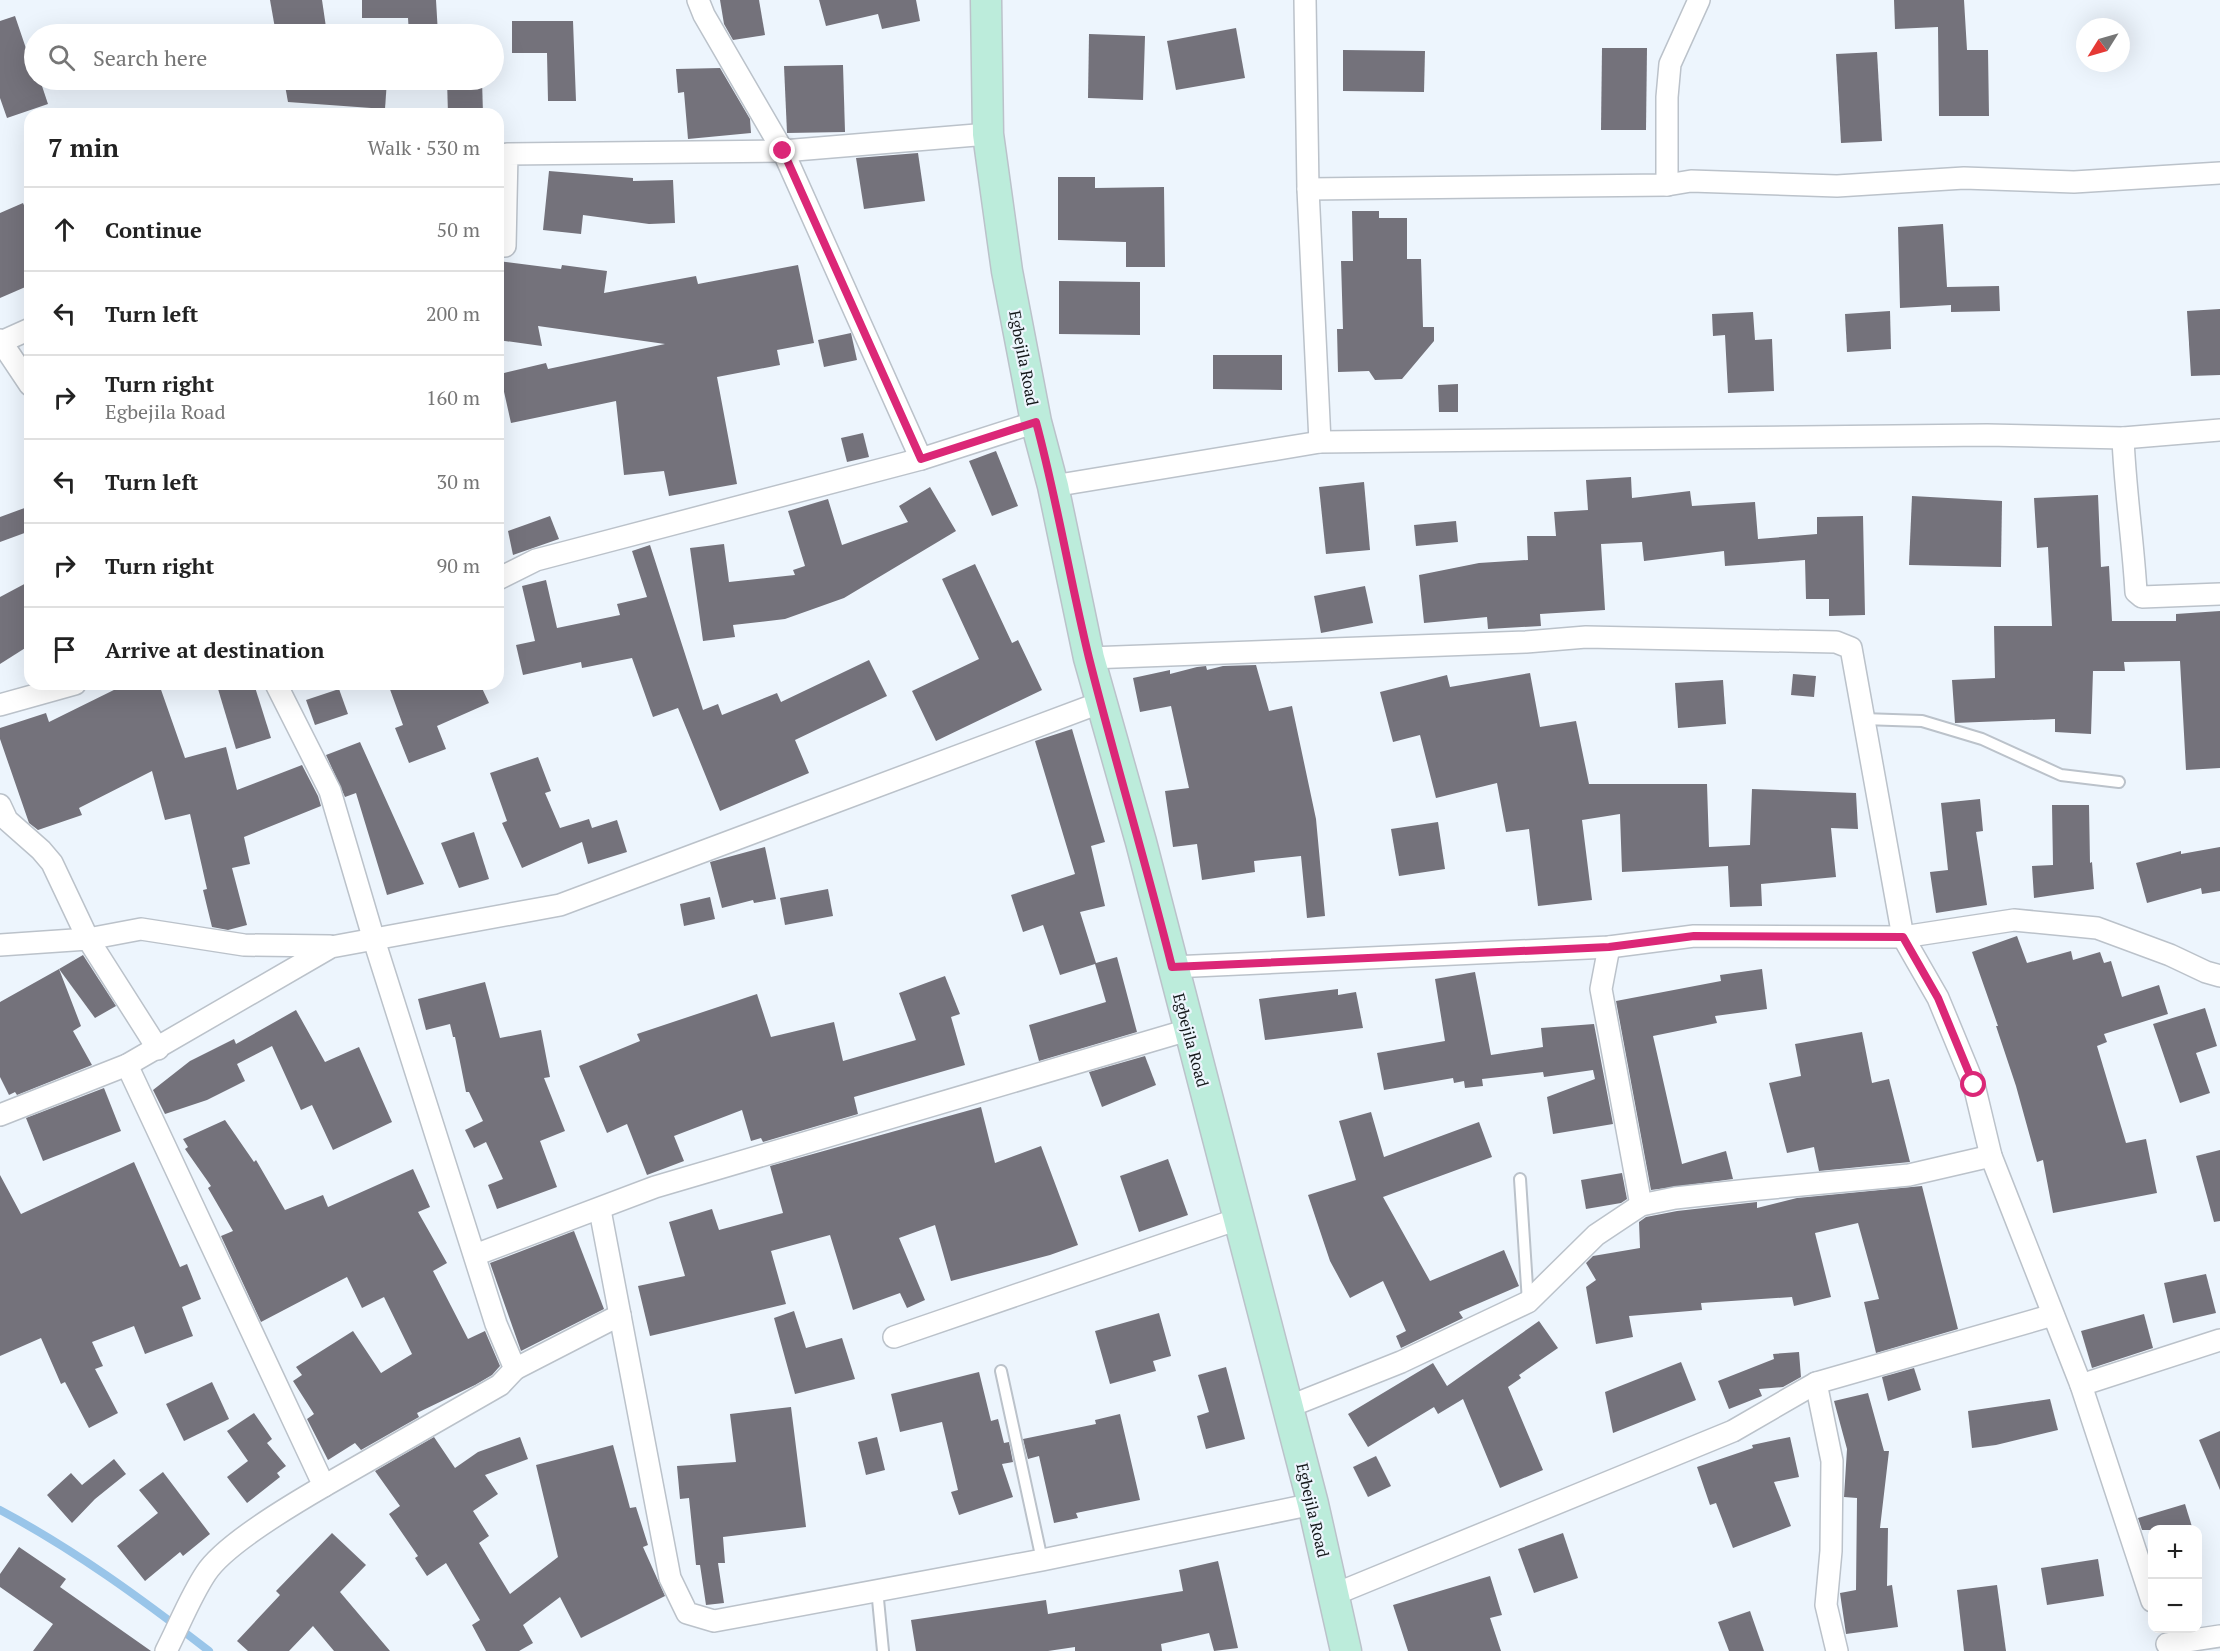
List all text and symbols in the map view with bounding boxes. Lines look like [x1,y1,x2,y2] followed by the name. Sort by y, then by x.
[2076,18,2130,72] north arrow
[24,24,504,90] search box
[45,41,78,74] icon: search
[93,43,207,72] text: Search here
[48,130,119,164] text: 7 min
[368,134,480,161] text: Walk · 530 m
[769,137,795,163] route end
[48,213,81,246] icon: ahead
[105,215,202,244] text: Continue
[437,216,480,243] text: 50 m
[48,297,81,330] icon: left
[105,299,198,328] text: Turn left
[426,300,480,327] text: 200 m
[1004,309,1044,408] street label: Egbejila Road
[105,369,214,398] text: Turn right
[48,381,81,414] icon: right
[426,384,480,411] text: 160 m
[105,398,226,425] text: Egbejila Road
[48,465,81,498] icon: left
[105,467,198,496] text: Turn left
[437,468,480,495] text: 30 m
[48,549,81,582] icon: right
[105,551,214,580] text: Turn right
[437,552,480,579] text: 90 m
[48,633,81,666] icon: arrive
[105,635,324,664] text: Arrive at destination
[1168,991,1214,1090] street label: Egbejila Road
[1960,1071,1986,1097] route start
[1291,1461,1335,1560] street label: Egbejila Road
[2148,1525,2202,1633] map controls
[2148,1525,2202,1579] button: +
[2148,1579,2202,1633] button: −

